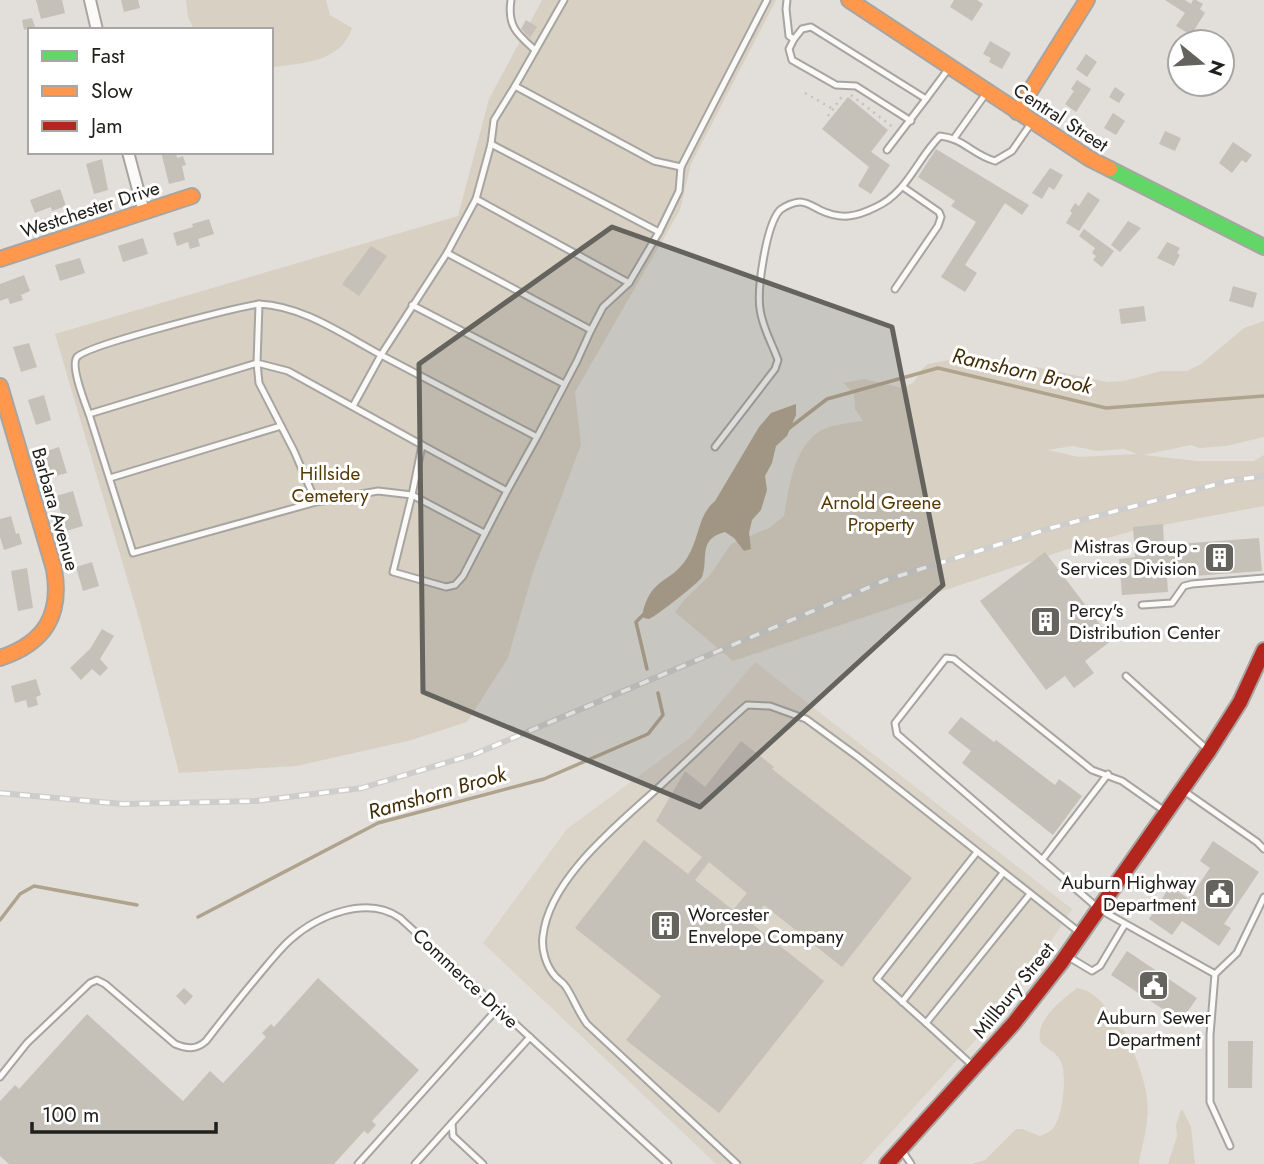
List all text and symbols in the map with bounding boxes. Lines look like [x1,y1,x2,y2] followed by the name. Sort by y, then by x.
[28,28,273,154] legend
[1166,28,1236,98] north arrow
[91,41,124,71] text: Fast
[1202,57,1232,79] text: N
[91,76,133,106] text: Slow
[1008,77,1114,158] street label: Central Street
[88,111,123,141] text: Jam
[17,174,163,245] street label: Westchester Drive
[949,340,1096,402] water label: Ramshorn Brook
[25,444,86,574] street label: Barbara Avenue
[291,460,369,509] park label: Hillside Cemetery
[821,489,942,538] park label: Arnold Greene Property
[1060,533,1197,582] place label: Mistras Group - Services Division
[1203,540,1237,574] building icon: Mistras Group - Services Division
[1069,597,1221,646] place label: Percy's Distribution Center
[1029,604,1063,638] building icon: Percy's Distribution Center
[365,759,510,827] water label: Ramshorn Brook
[1061,869,1197,918] place label: Auburn Highway Department
[1202,876,1236,910] public building icon: Auburn Highway Department
[688,901,844,950] place label: Worcester Envelope Company
[648,908,682,942] building icon: Worcester Envelope Company
[407,922,525,1035] street label: Commerce Drive
[966,936,1061,1044] street label: Millbury Street
[1137,969,1171,1003] public building icon: Auburn Sewer Department
[1097,1004,1211,1053] place label: Auburn Sewer Department
[32,1090,215,1134] scale bar
[42,1100,99,1130] text: 100 m

